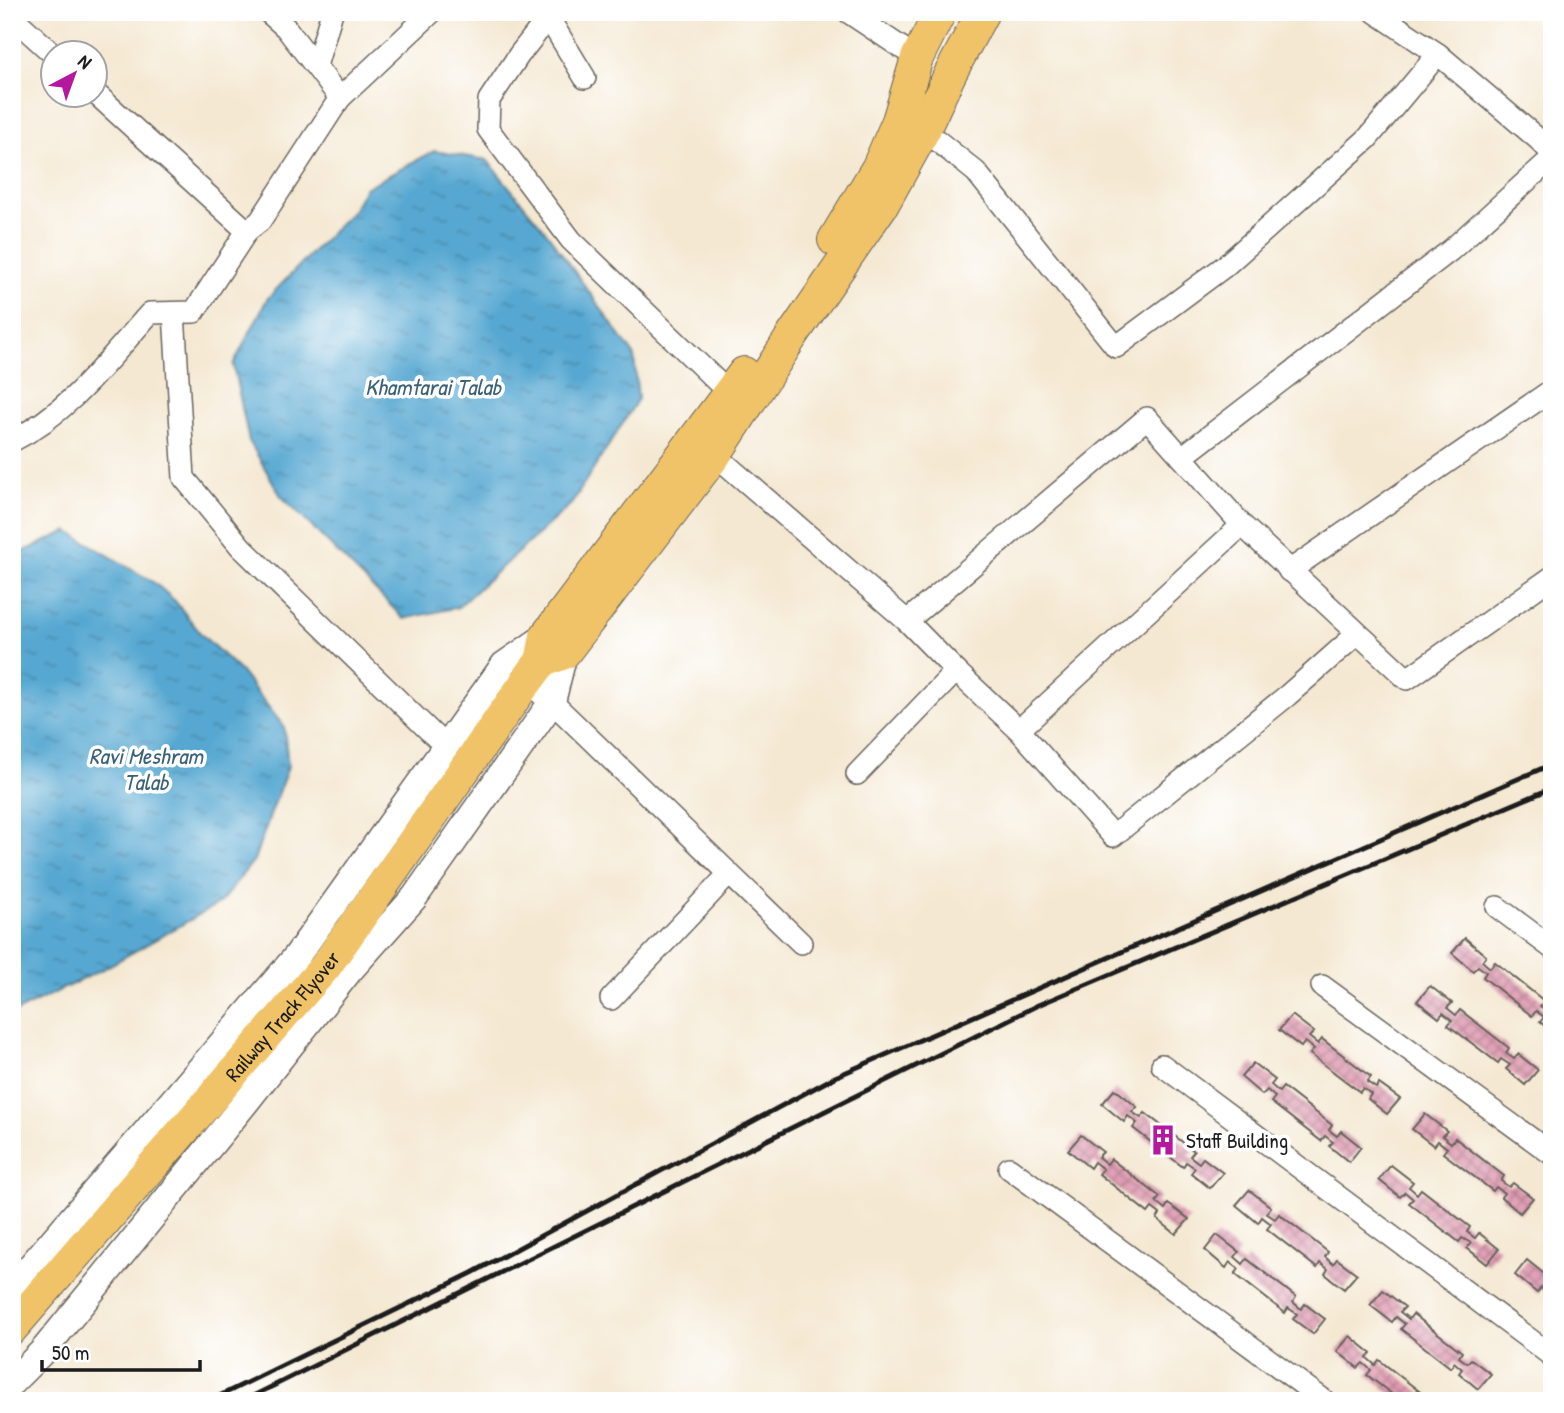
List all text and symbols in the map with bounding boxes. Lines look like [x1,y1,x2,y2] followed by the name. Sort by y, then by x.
[38,38,108,108] north arrow
[73,48,97,74] text: N
[365,371,503,402] water label: Khamtarai Talab
[89,740,204,797] water label: Ravi Meshram Talab
[218,945,347,1087] street label: Railway Track Flyover
[1146,1123,1180,1157] building icon: Staff Building
[1186,1126,1288,1155] place label: Staff Building
[42,1329,200,1373] scale bar
[52,1338,89,1367] text: 50 m

